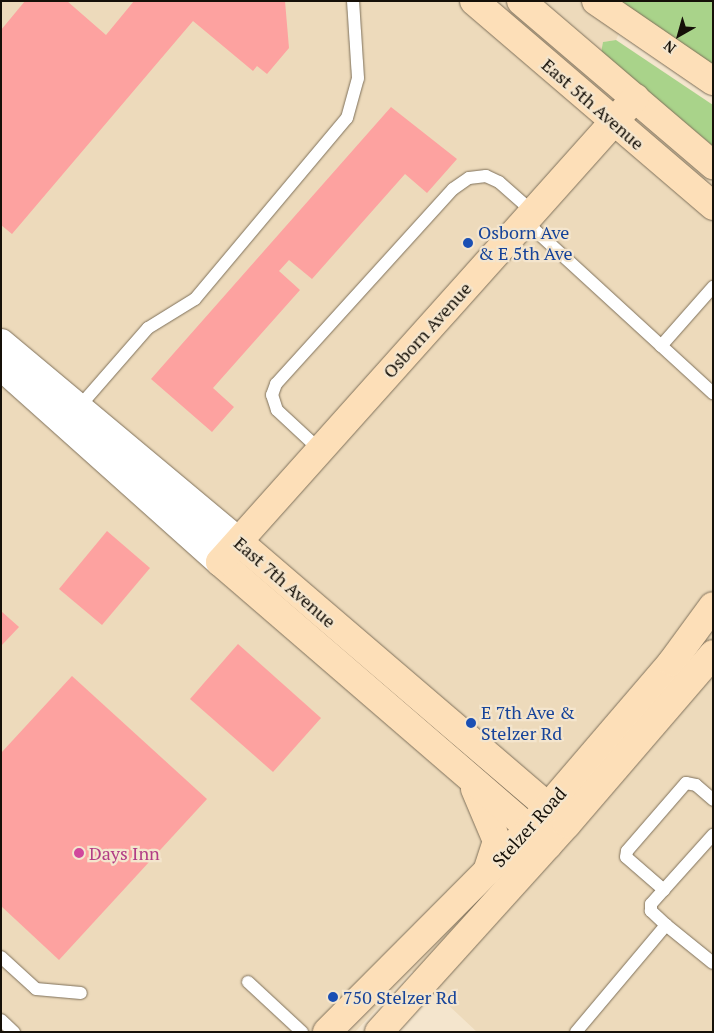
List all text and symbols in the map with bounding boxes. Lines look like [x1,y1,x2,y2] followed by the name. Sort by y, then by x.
[654,10,704,60] north arrow
[659,36,679,58] text: N
[537,54,649,154] street label: East 5th Avenue
[478,222,573,264] place label: Osborn Ave & E 5th Ave
[462,237,474,249] marker: Osborn Ave & E 5th Ave
[378,278,476,382] street label: Osborn Avenue
[230,532,340,632] street label: East 7th Avenue
[481,702,575,744] place label: E 7th Ave & Stelzer Rd
[465,717,477,729] marker: E 7th Ave & Stelzer Rd
[488,783,570,871] street label: Stelzer Road
[89,842,160,864] place label: Days Inn
[73,847,85,859] marker: Days Inn
[343,986,457,1008] place label: 750 Stelzer Rd
[327,991,339,1003] marker: 750 Stelzer Rd

